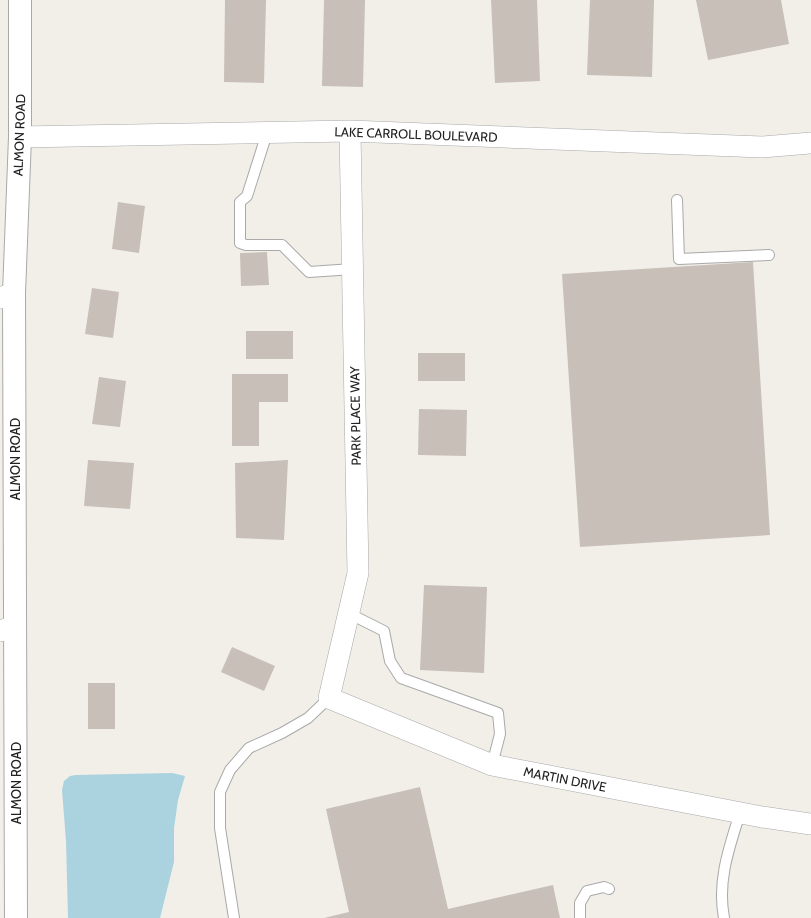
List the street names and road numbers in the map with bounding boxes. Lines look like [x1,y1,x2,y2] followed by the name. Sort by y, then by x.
[10,94,28,176] street label: ALMON ROAD
[334,123,498,145] street label: LAKE CARROLL BOULEVARD
[346,366,364,466] street label: PARK PLACE WAY
[7,418,23,500] street label: ALMON ROAD
[8,742,24,824] street label: ALMON ROAD
[522,763,608,795] street label: MARTIN DRIVE

